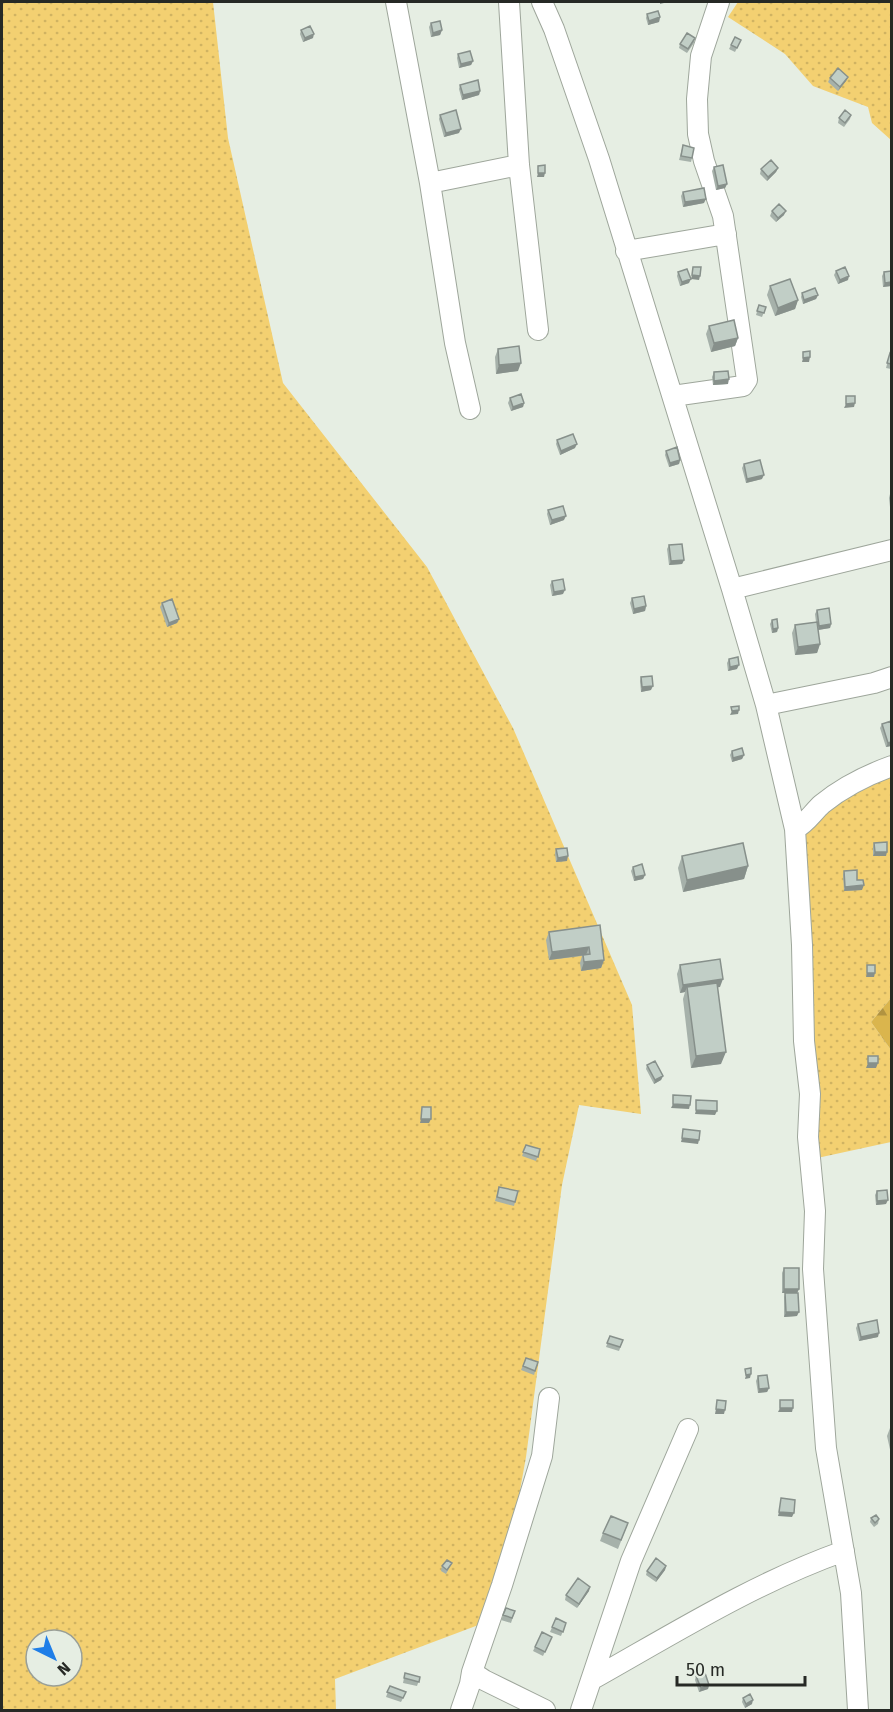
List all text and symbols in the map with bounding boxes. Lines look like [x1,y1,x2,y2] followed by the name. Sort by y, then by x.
[24,1628,84,1688] north arrow
[677,1649,804,1687] scale bar
[54,1658,74,1679] text: N
[686,1659,725,1681] text: 50 m

